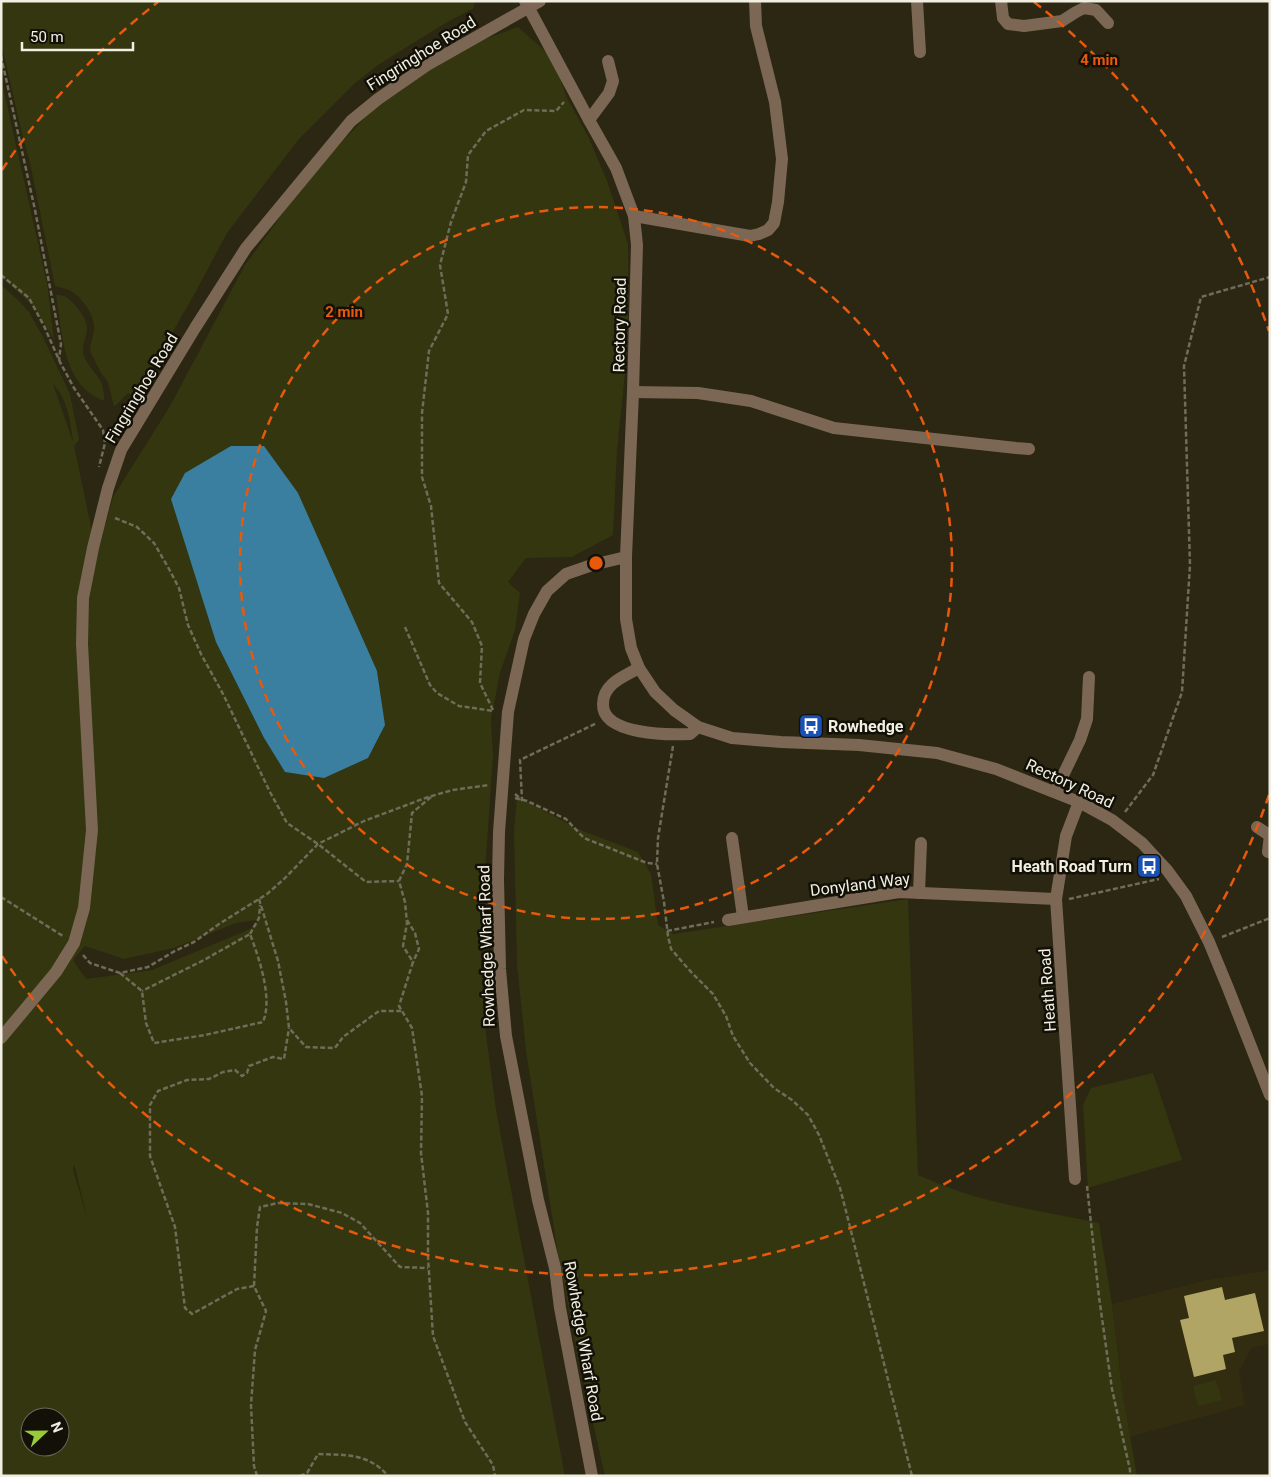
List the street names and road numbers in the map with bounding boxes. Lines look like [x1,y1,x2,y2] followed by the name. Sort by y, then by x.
[363,12,479,95] street label: Fingringhoe Road
[609,277,630,373] street label: Rectory Road
[101,330,182,447] street label: Fingringhoe Road
[1023,755,1117,812] street label: Rectory Road
[474,865,499,1027] street label: Rowhedge Wharf Road
[809,869,912,900] street label: Donyland Way
[1035,948,1060,1032] street label: Heath Road
[560,1260,607,1423] street label: Rowhedge Wharf Road

